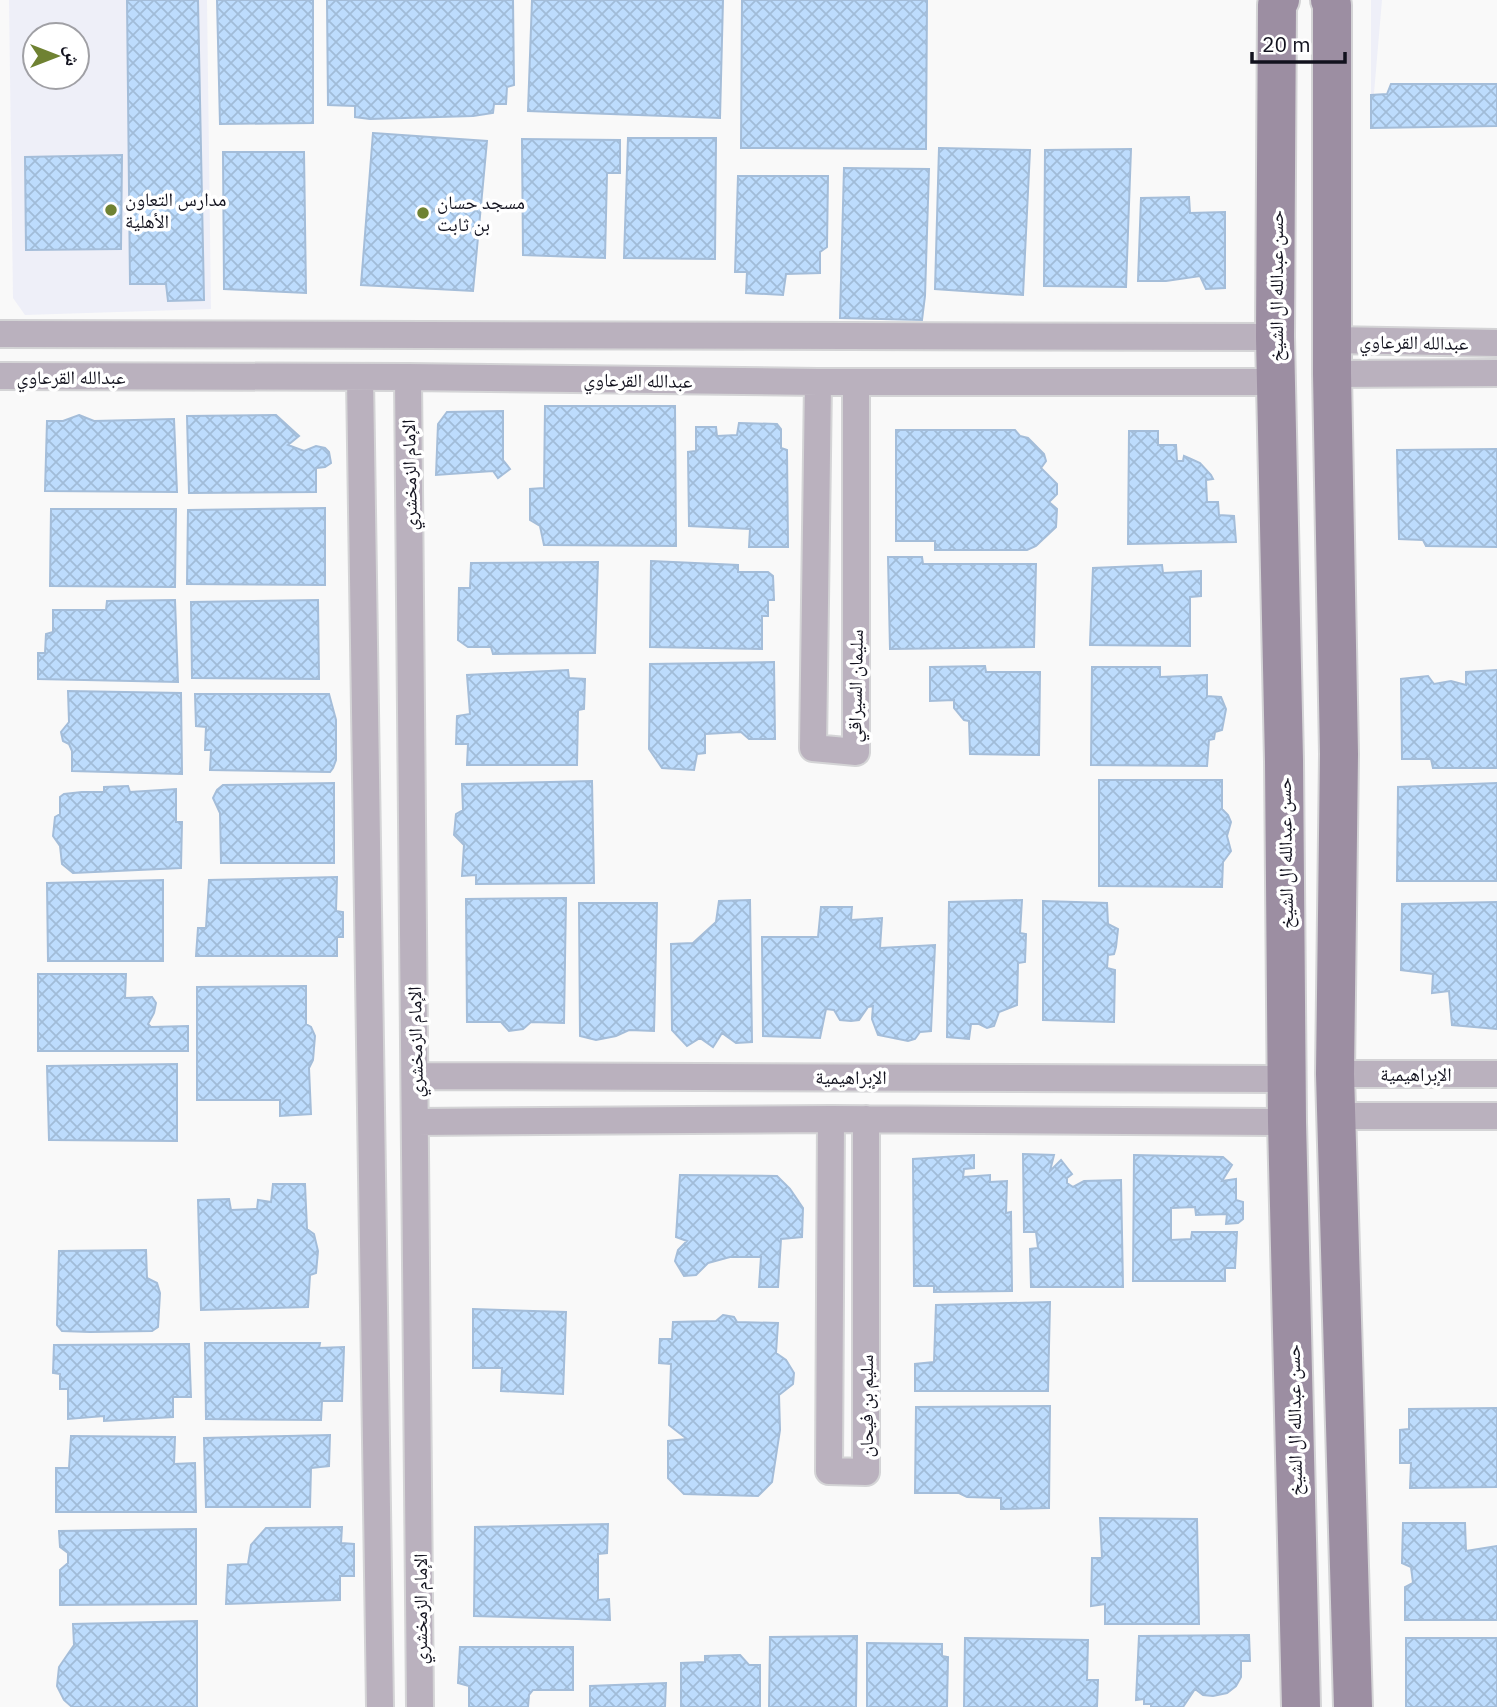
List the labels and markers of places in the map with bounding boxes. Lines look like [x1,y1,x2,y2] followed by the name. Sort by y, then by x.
[125,187,226,233] place label: مدارس التعاون الأهلية
[437,190,525,236] place label: مسجد حسان بن ثابت
[103,202,119,218] marker: مدارس التعاون الأهلية
[415,205,431,221] marker: مسجد حسان بن ثابت

